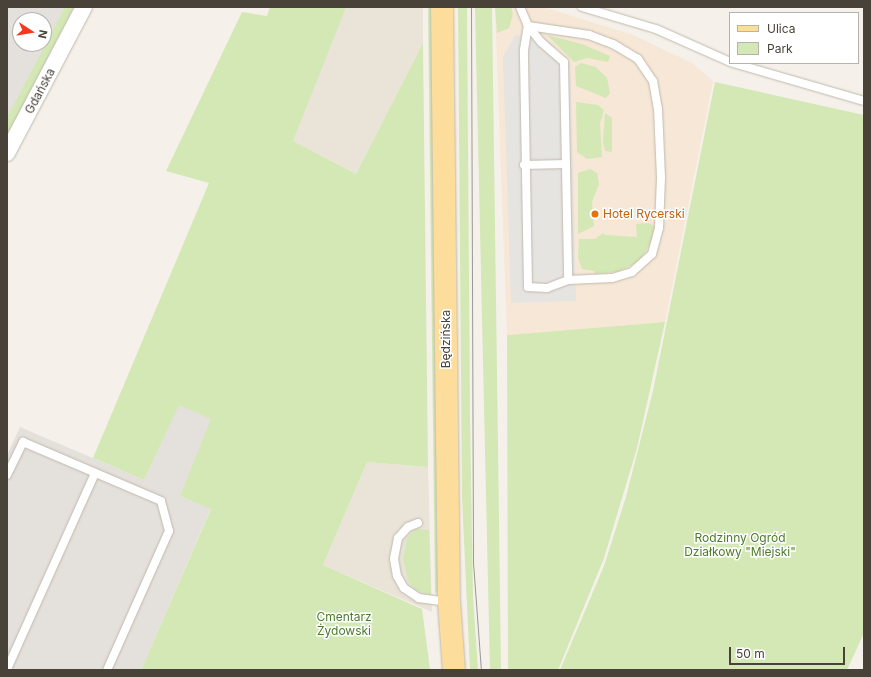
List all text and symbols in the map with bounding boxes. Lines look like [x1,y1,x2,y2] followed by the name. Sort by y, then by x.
[12,12,52,52] north arrow
[729,12,859,64] legend
[767,21,795,36] text: Ulica
[35,29,50,40] text: N
[767,41,793,56] text: Park
[22,66,58,116] street label: Gdańska
[603,207,685,221] place label: Hotel Rycerski
[590,209,600,219] marker: Hotel Rycerski
[439,310,453,368] street label: Będzińska
[684,531,796,559] park label: Rodzinny Ogród Działkowy "Miejski"
[316,610,372,638] park label: Cmentarz Żydowski
[731,639,847,665] scale bar
[736,646,765,661] text: 50 m

